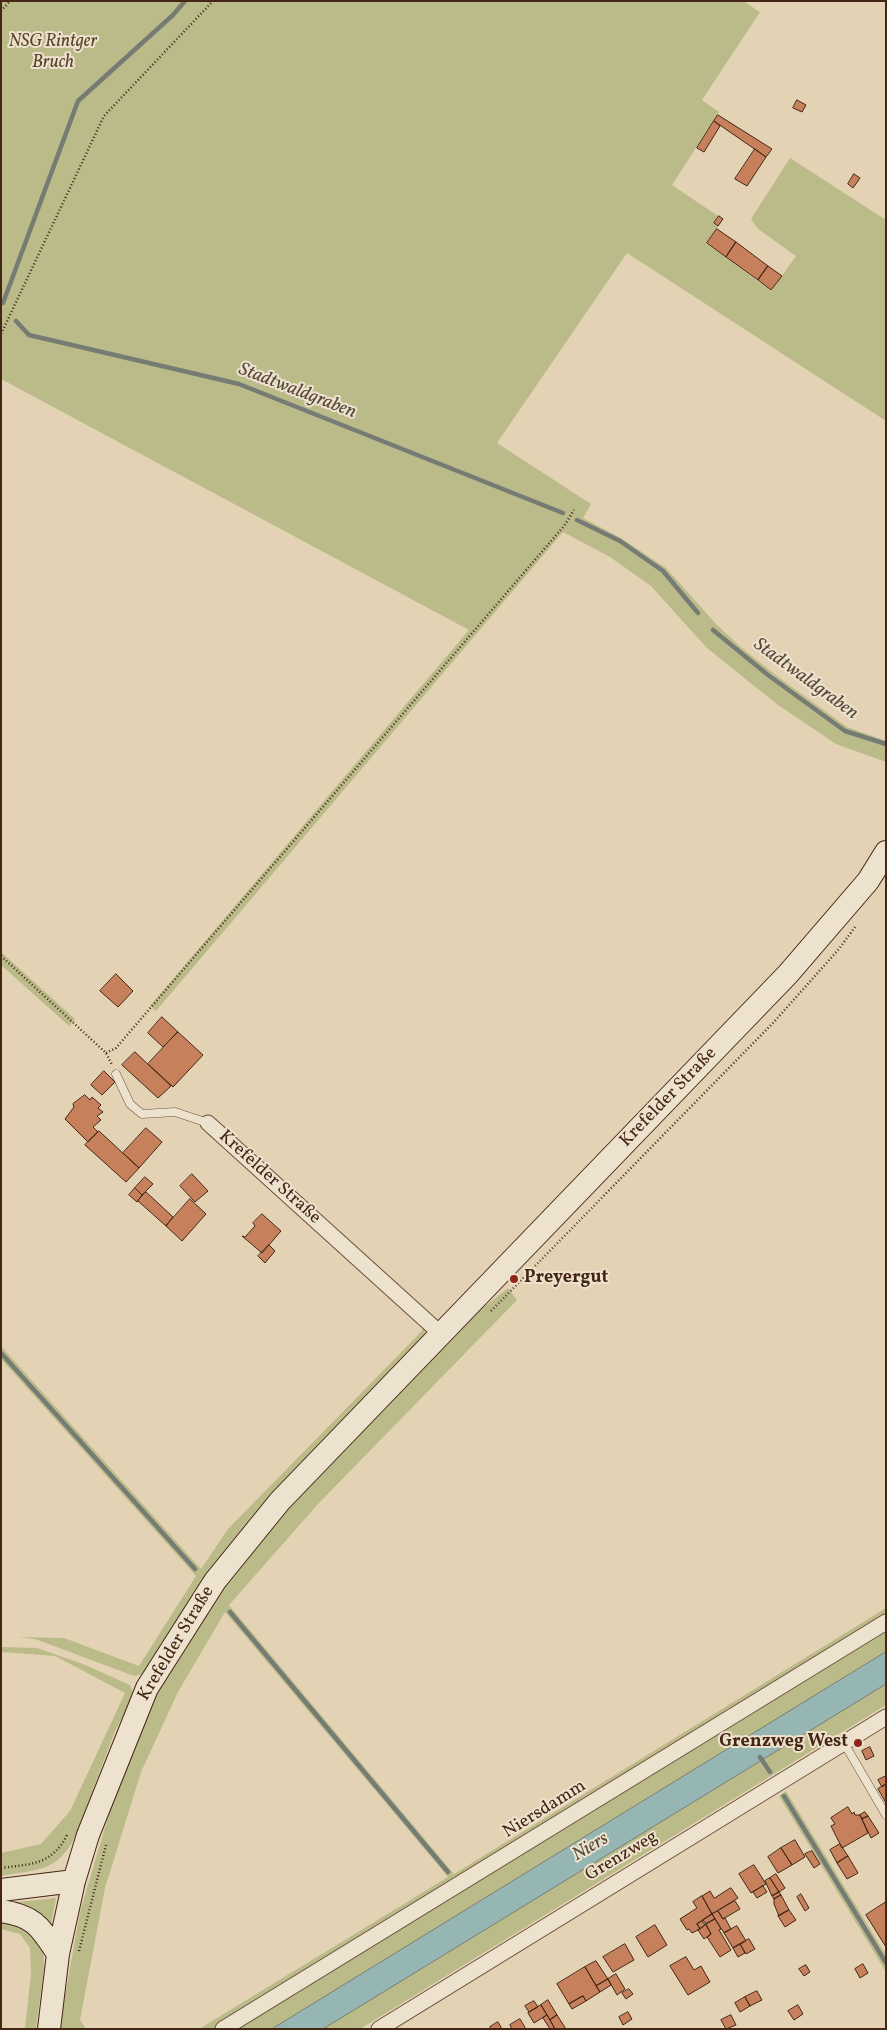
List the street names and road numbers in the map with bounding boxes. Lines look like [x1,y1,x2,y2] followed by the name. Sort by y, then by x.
[616,1044,722,1152] street label: Krefelder Straße
[213,1126,325,1230] street label: Krefelder Straße
[134,1583,220,1705] street label: Krefelder Straße
[500,1776,590,1844] street label: Niersdamm
[582,1827,662,1887] street label: Grenzweg

